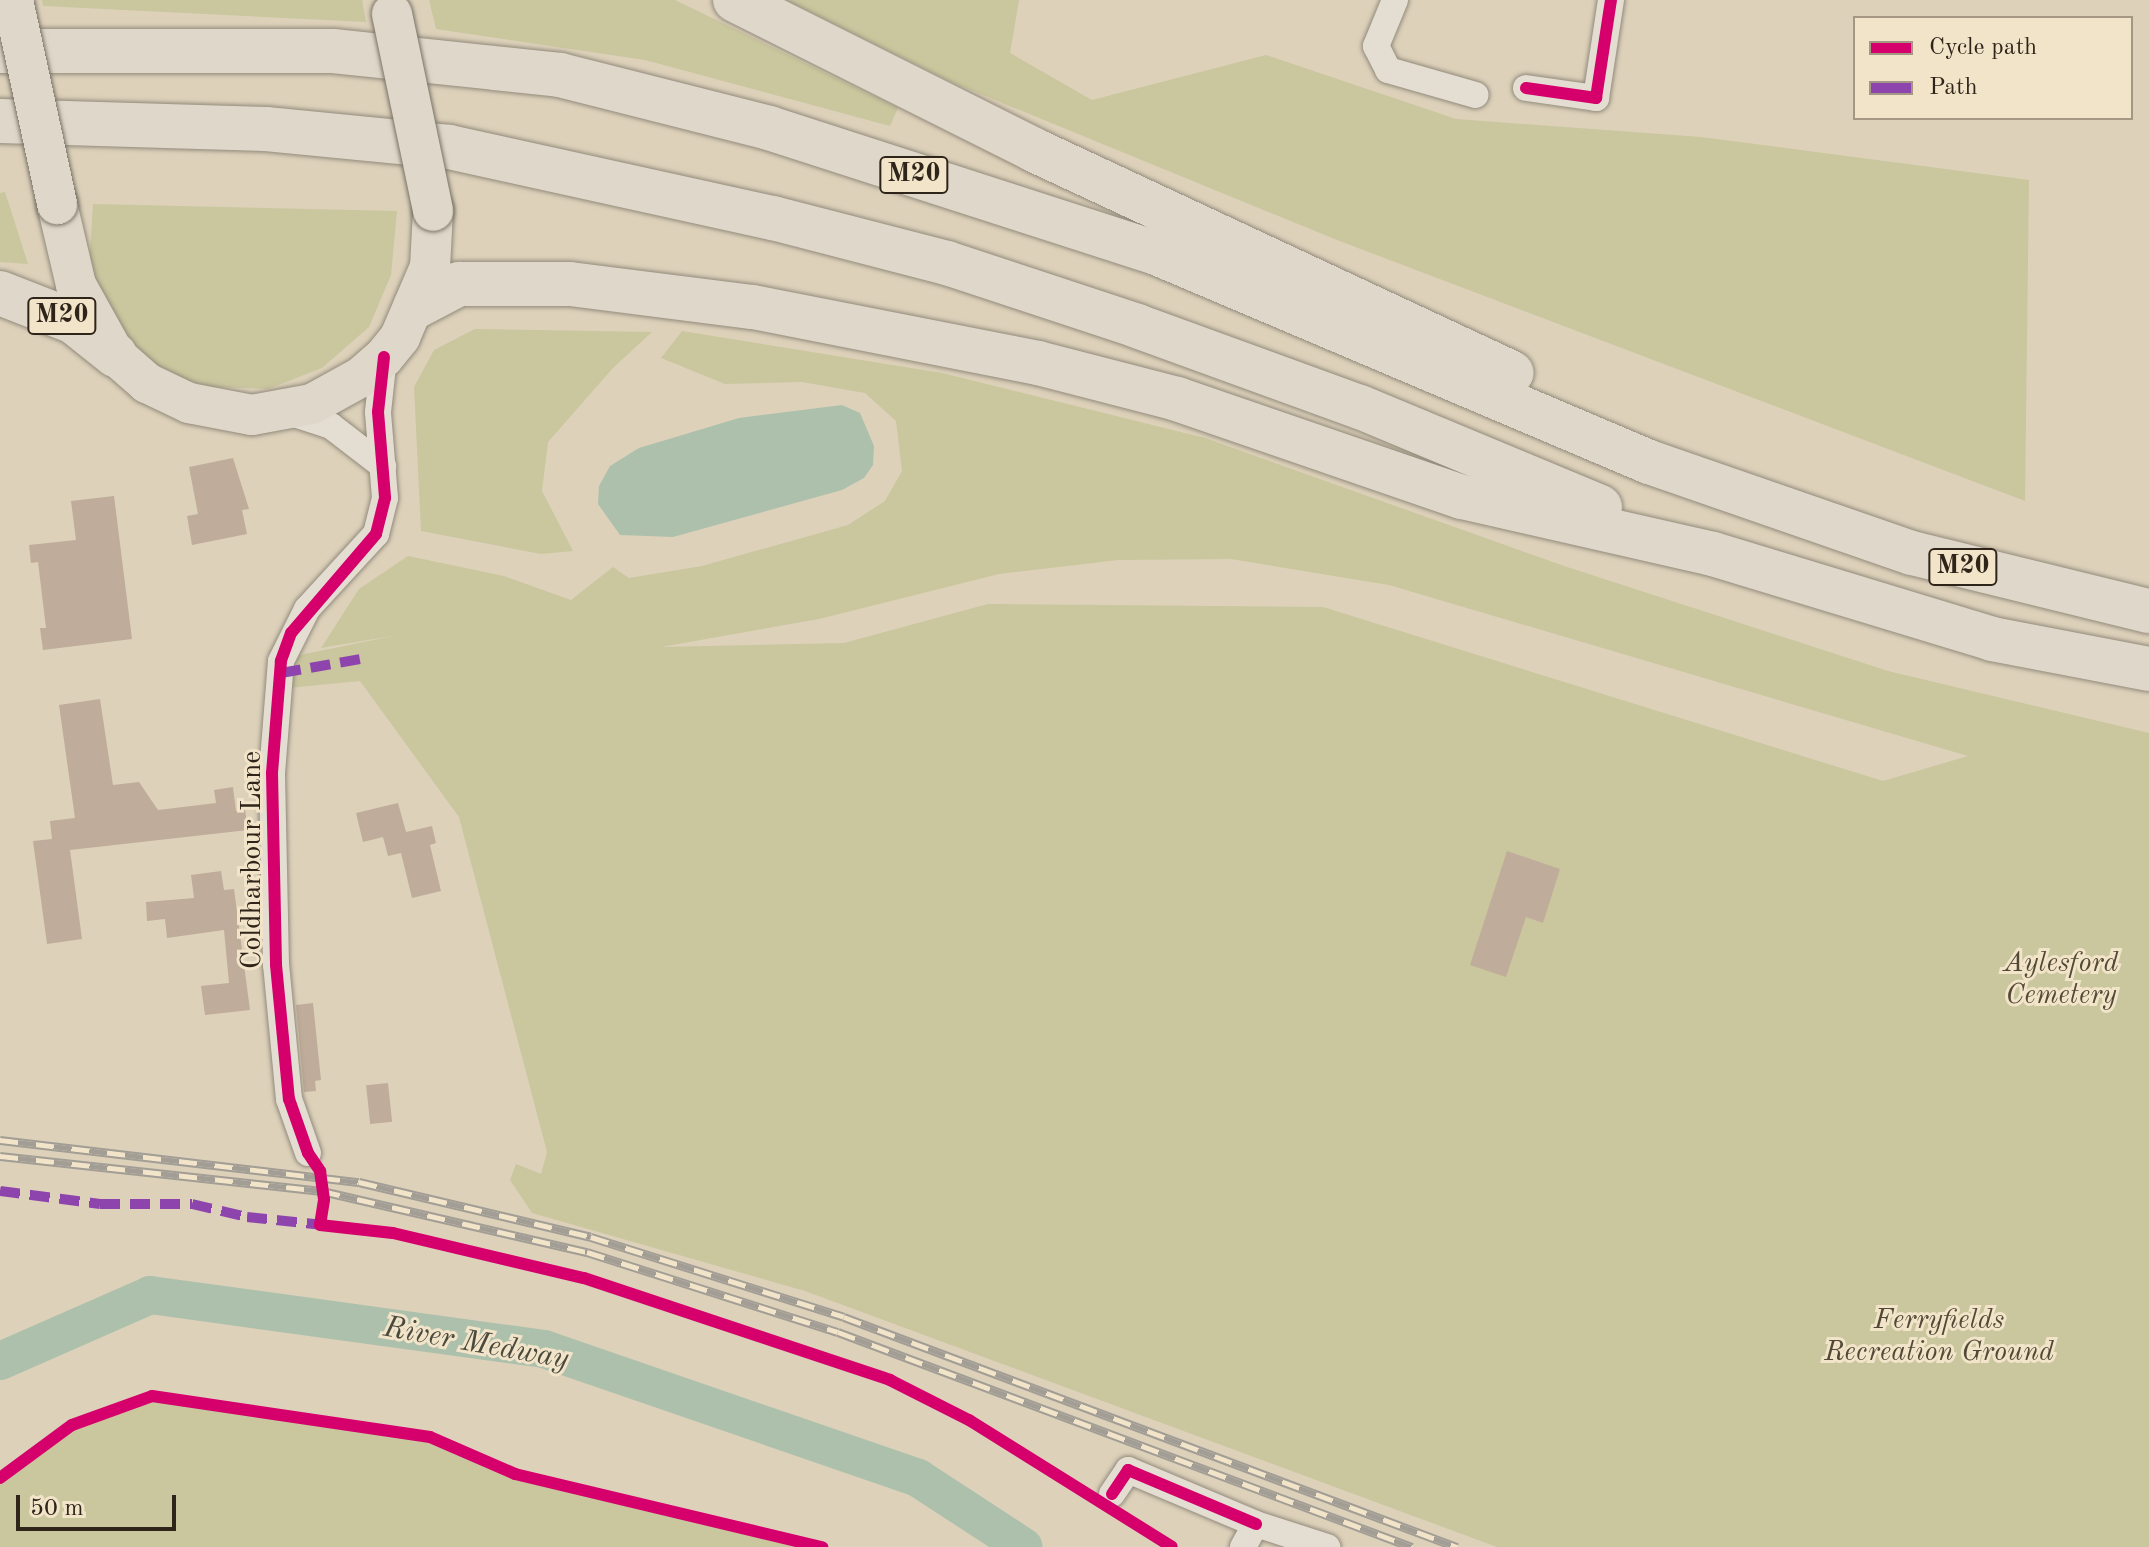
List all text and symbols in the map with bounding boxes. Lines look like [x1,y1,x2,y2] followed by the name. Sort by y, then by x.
[1853,16,2133,120] legend
[1929,36,2037,60] text: Cycle path
[1929,76,1978,100] text: Path
[878,153,950,197] road number: M20
[26,294,98,338] road number: M20
[1927,545,1999,589] road number: M20
[236,751,270,969] street label: Coldharbour Lane
[2004,947,2118,1013] park label: Aylesford Cemetery
[1824,1304,2054,1370] park label: Ferryfields Recreation Ground
[381,1310,571,1378] water label: River Medway
[20,1479,180,1529] scale bar
[30,1497,84,1521] text: 50 m

